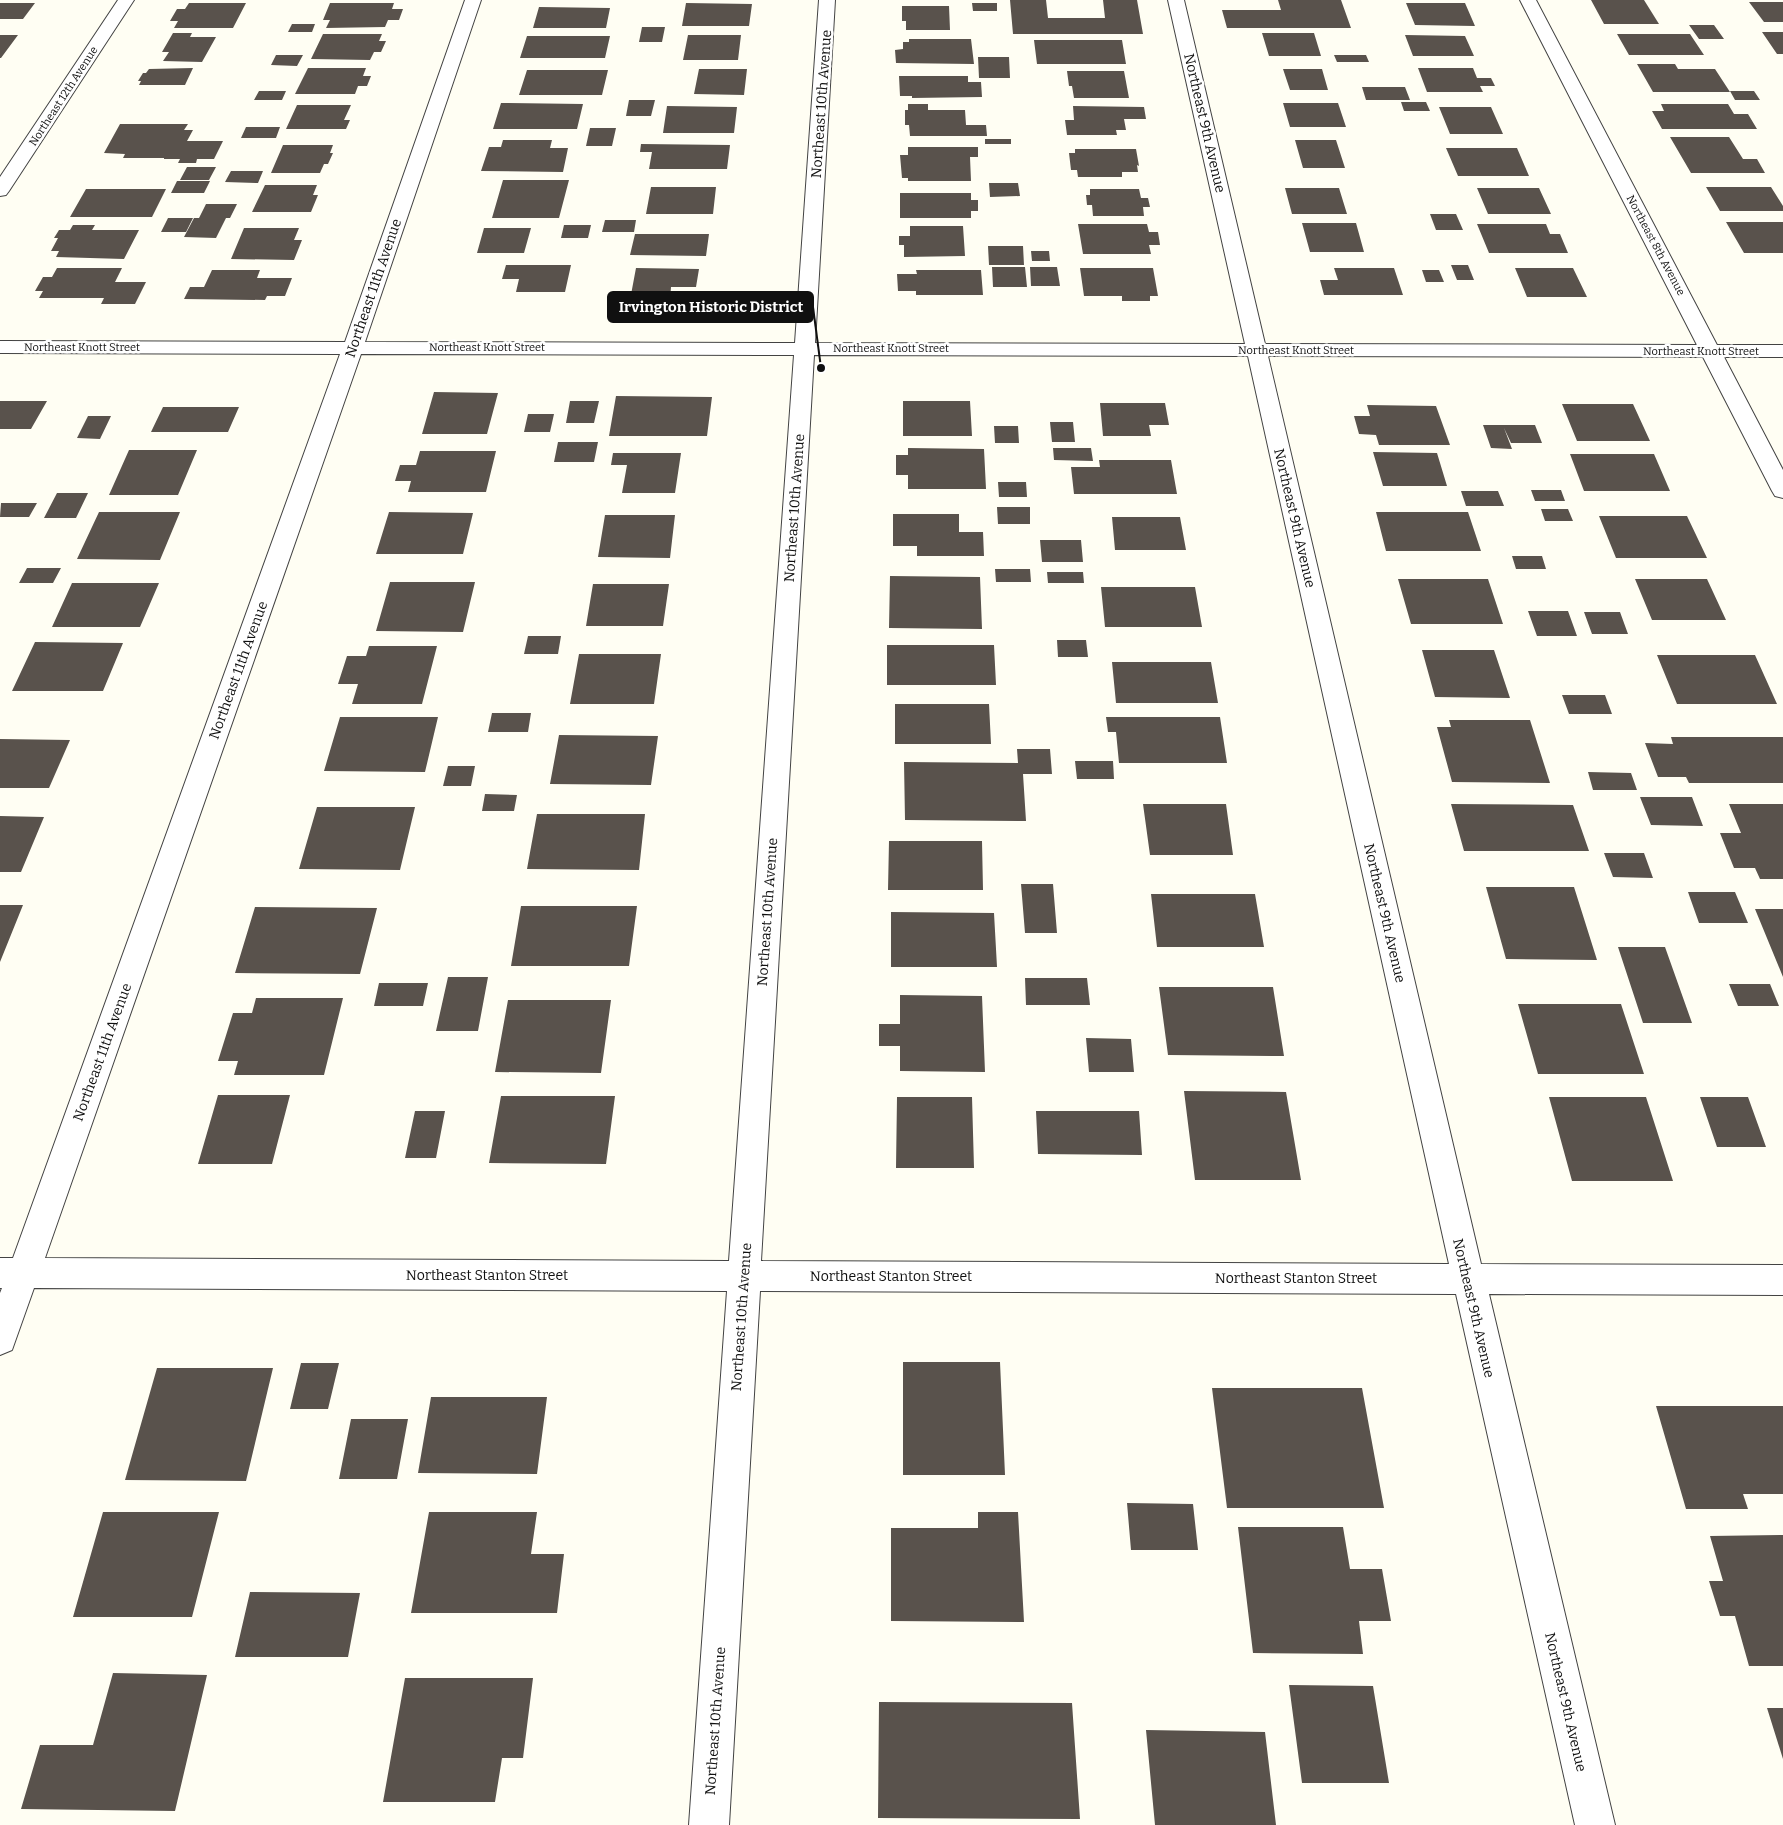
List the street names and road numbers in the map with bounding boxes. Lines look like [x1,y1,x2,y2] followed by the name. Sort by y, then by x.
[808,29,835,179] street label: Northeast 10th Avenue
[26,44,100,148] street label: Northeast 12th Avenue
[1180,52,1229,194] street label: Northeast 9th Avenue
[1624,193,1688,298] street label: Northeast 8th Avenue
[342,217,405,360] street label: Northeast 11th Avenue
[24,341,140,354] street label: Northeast Knott Street
[429,341,545,354] street label: Northeast Knott Street
[833,342,949,355] street label: Northeast Knott Street
[1238,344,1354,357] street label: Northeast Knott Street
[1643,345,1759,358] street label: Northeast Knott Street
[781,433,808,583] street label: Northeast 10th Avenue
[1270,447,1319,589] street label: Northeast 9th Avenue
[206,599,271,742] street label: Northeast 11th Avenue
[754,837,781,987] street label: Northeast 10th Avenue
[1360,842,1409,984] street label: Northeast 9th Avenue
[70,981,135,1124] street label: Northeast 11th Avenue
[1449,1237,1498,1379] street label: Northeast 9th Avenue
[728,1242,755,1392] street label: Northeast 10th Avenue
[406,1267,568,1284] street label: Northeast Stanton Street
[810,1268,972,1285] street label: Northeast Stanton Street
[1215,1270,1377,1287] street label: Northeast Stanton Street
[1541,1631,1590,1773] street label: Northeast 9th Avenue
[702,1646,729,1796] street label: Northeast 10th Avenue

